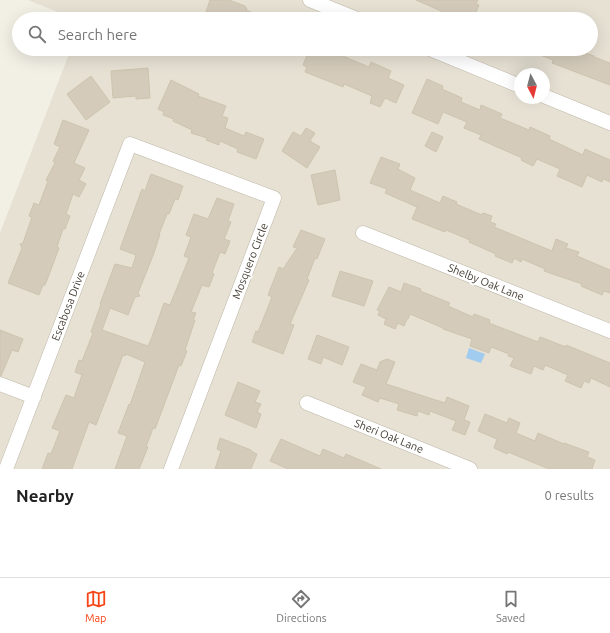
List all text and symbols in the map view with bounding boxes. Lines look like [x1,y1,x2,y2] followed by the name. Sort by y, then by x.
[12,12,598,56] search box
[26,23,48,45] icon: search
[58,26,137,43] text: Search here
[514,68,550,104] north arrow
[230,221,270,301] street label: Mosquero Circle
[446,261,526,303] street label: Shelby Oak Lane
[49,270,87,342] street label: Escabosa Drive
[353,417,425,455] street label: Sheri Oak Lane
[16,486,74,505] text: Nearby
[544,488,594,502] text: 0 results
[85,588,107,624] tab: Map
[276,588,326,624] tab: Directions
[496,588,525,624] tab: Saved

